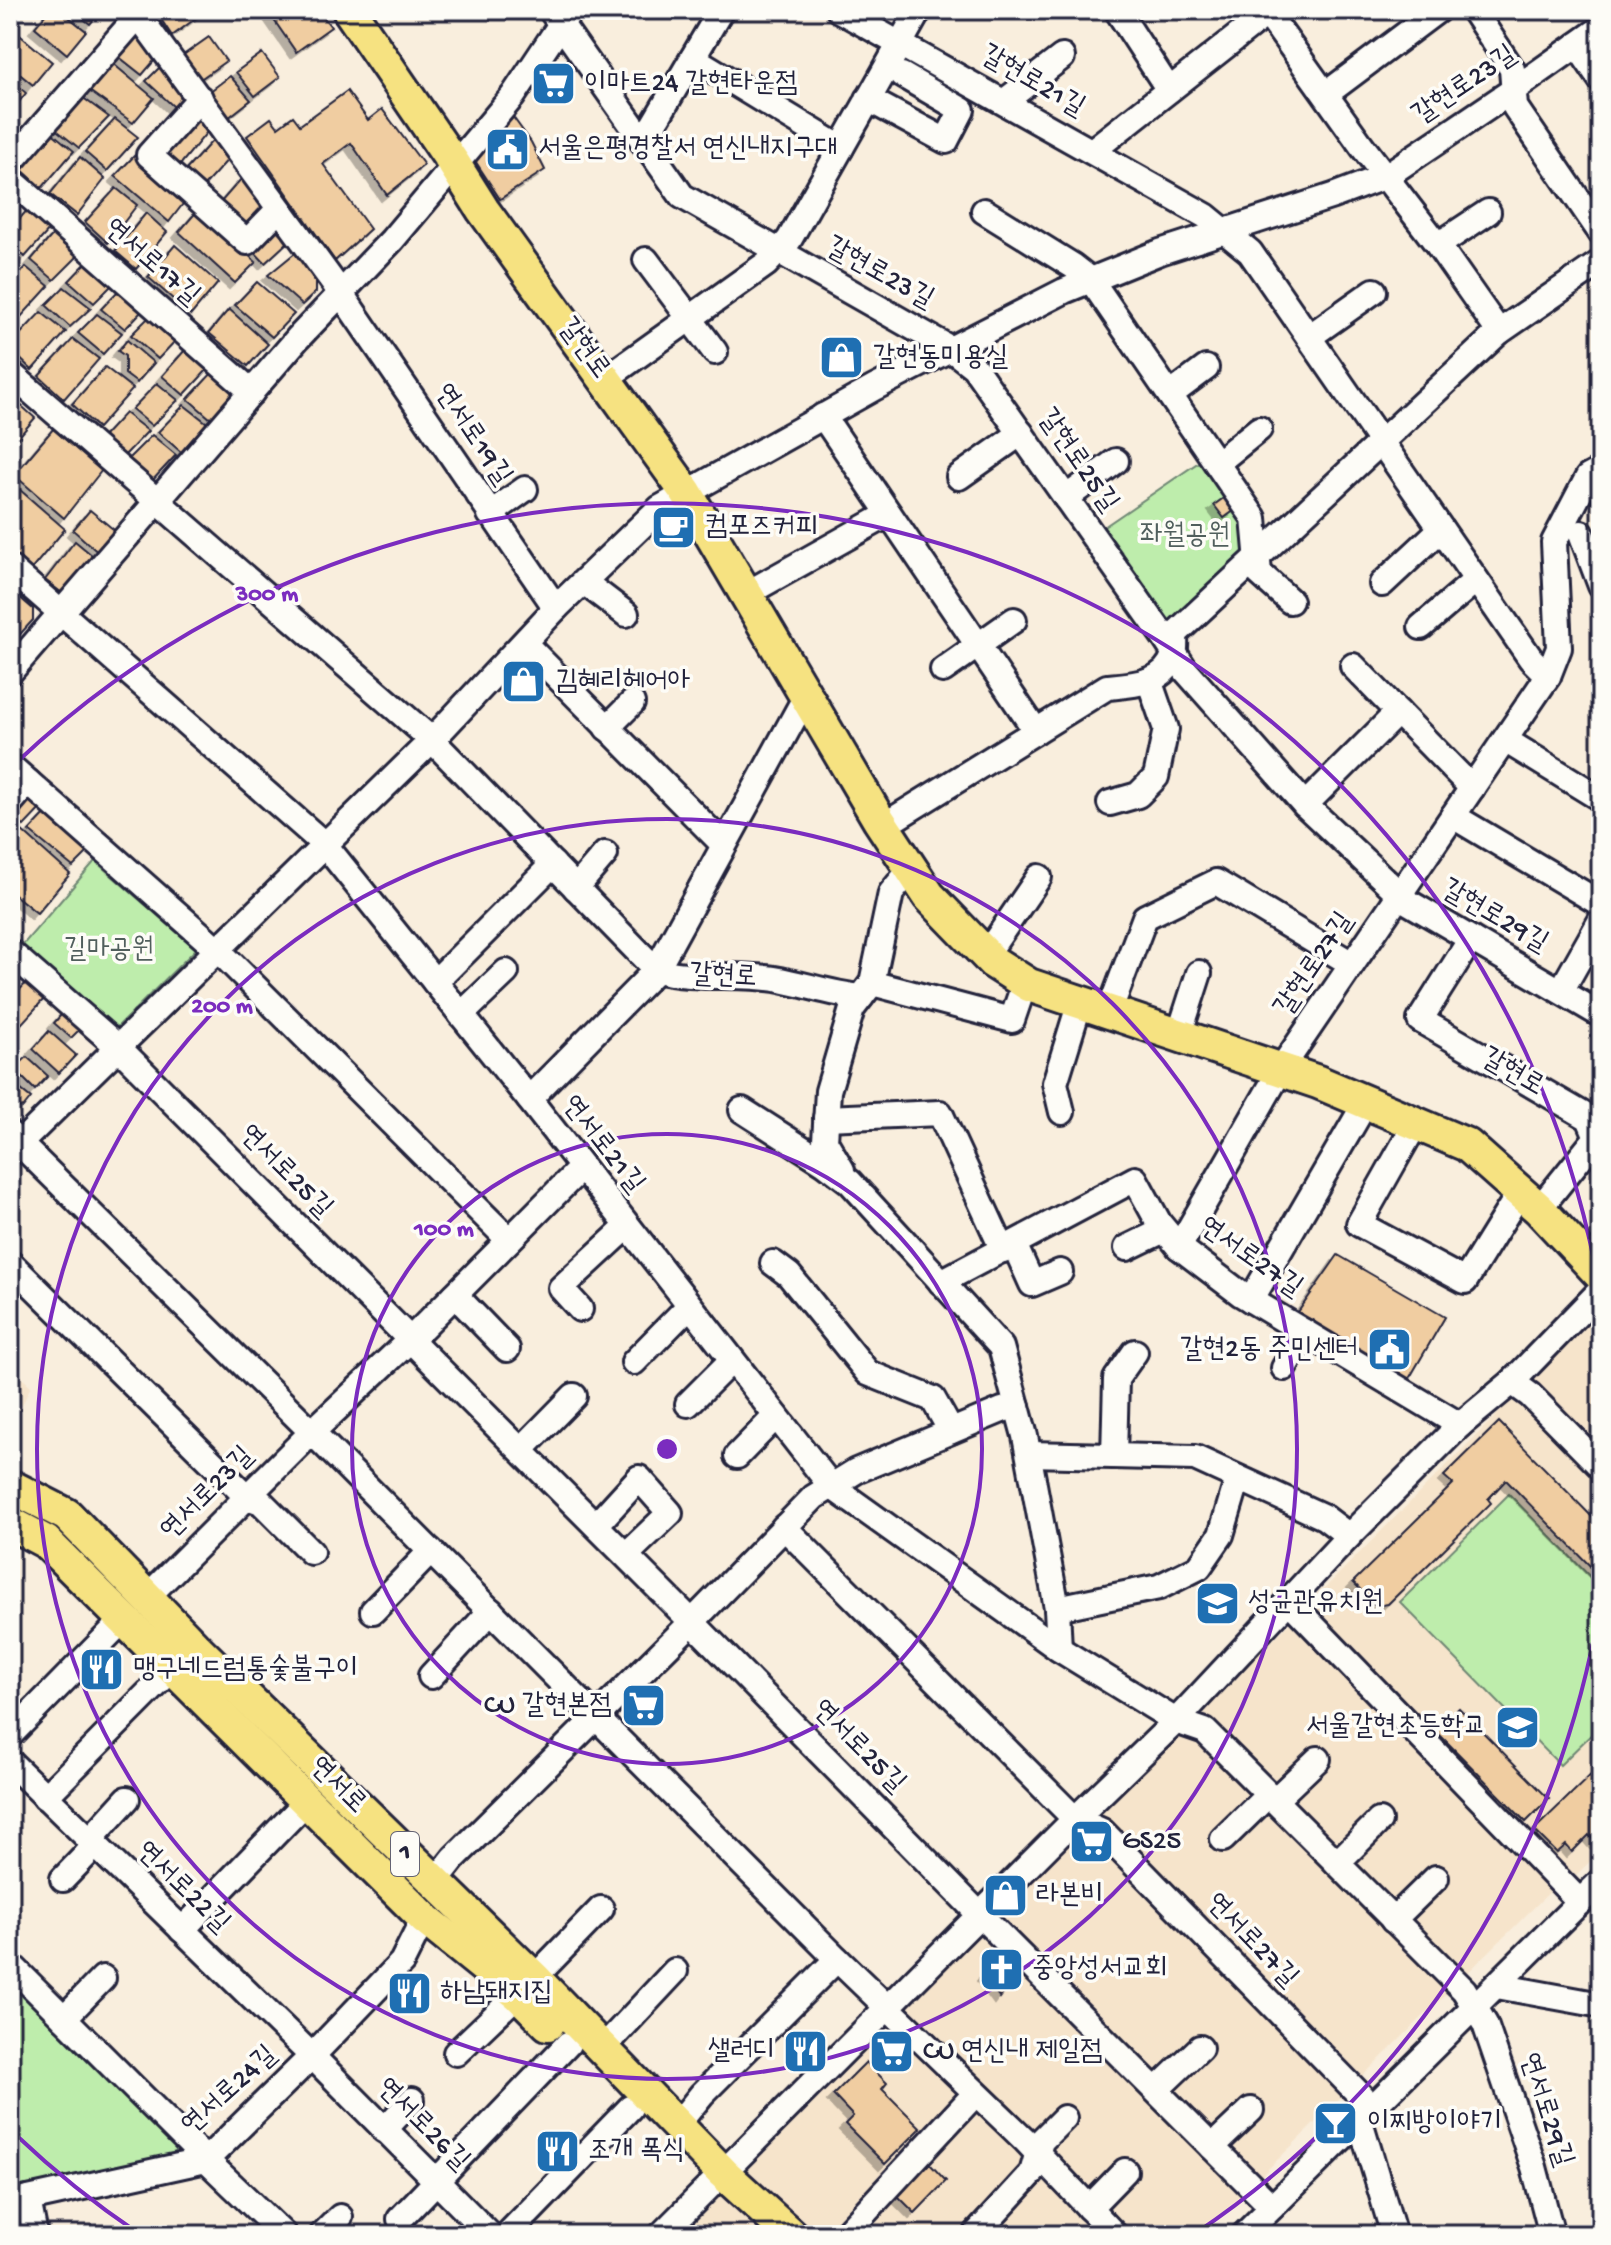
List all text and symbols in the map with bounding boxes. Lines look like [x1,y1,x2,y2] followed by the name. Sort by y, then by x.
[974,39,1090,125] street label: 갈현로21길
[1407,39,1523,133] street label: 갈현로23길
[529,60,577,108] supermarket icon: 이마트24 갈현타운점
[584,68,798,101] place label: 이마트24 갈현타운점
[483,125,531,173] public building icon: 서울은평경찰서 연신내지구대
[538,133,838,166] place label: 서울은평경찰서 연신내지구대
[96,212,206,314] street label: 연서로17길
[819,231,939,317] street label: 갈현로23길
[550,312,616,386] street label: 갈현로
[818,334,866,382] shop icon: 갈현동미용실
[873,342,1008,375] place label: 갈현동미용실
[426,378,518,492] street label: 연서로19길
[1029,403,1125,519] street label: 갈현로25길
[650,503,698,551] cafe icon: 컴포즈커피
[705,511,818,544] place label: 컴포즈커피
[1140,520,1230,553] park label: 좌월공원
[235,581,298,610] text: 300 m
[500,658,548,706] shop icon: 김혜리헤어아
[555,666,690,699] place label: 김혜리헤어아
[1435,873,1553,961] street label: 갈현로29길
[1268,907,1362,1023] street label: 갈현로27길
[64,934,154,967] park label: 길마공원
[688,959,758,995] street label: 갈현로
[191,993,253,1022] text: 200 m
[1474,1042,1550,1104] street label: 갈현로
[554,1089,650,1201] street label: 연서로21길
[231,1118,339,1226] street label: 연서로25길
[1192,1211,1308,1305] street label: 연서로27길
[413,1216,474,1245] text: 100 m
[1365,1326,1413,1374] public building icon: 갈현2동 주민센터
[1180,1334,1358,1367] place label: 갈현2동 주민센터
[653,1435,681,1463] centre of rings
[154,1440,262,1548] street label: 연서로23길
[1193,1579,1241,1627] school or university icon: 성균관유치원
[1248,1587,1383,1620] place label: 성균관유치원
[78,1646,126,1694] restaurant icon: 맹구네드럼통숯불구이
[133,1654,358,1687] place label: 맹구네드럼통숯불구이
[619,1682,667,1730] supermarket icon: CU 갈현본점
[484,1690,612,1723] place label: CU 갈현본점
[804,1693,912,1801] street label: 연서로25길
[1493,1703,1541,1751] school or university icon: 서울갈현초등학교
[1306,1711,1486,1744] place label: 서울갈현초등학교
[301,1750,373,1822] street label: 연서로
[1067,1818,1115,1866] supermarket icon: GS25
[1122,1826,1181,1859] place label: GS25
[391,1832,419,1876] road number: 1
[128,1835,236,1941] street label: 연서로22길
[981,1872,1029,1920] shop icon: 라본비
[1036,1880,1104,1913] place label: 라본비
[1198,1887,1304,1995] street label: 연서로27길
[977,1945,1025,1993] church icon: 중앙성서교회
[1032,1953,1167,1986] place label: 중앙성서교회
[385,1969,433,2017] restaurant icon: 하남돼지집
[440,1977,553,2010] place label: 하남돼지집
[782,2028,830,2076] restaurant icon: 샐러디
[868,2028,916,2076] supermarket icon: CU 연신내 제일점
[707,2036,775,2069] place label: 샐러디
[923,2036,1103,2069] place label: CU 연신내 제일점
[175,2040,285,2142] street label: 연서로24길
[1511,2049,1579,2171] street label: 연서로29길
[369,2072,475,2178] street label: 연서로26길
[1312,2099,1360,2147] bar icon: 이찌방이야기
[1367,2107,1502,2140] place label: 이찌방이야기
[533,2127,581,2175] restaurant icon: 조개 폭식
[588,2135,685,2168] place label: 조개 폭식

